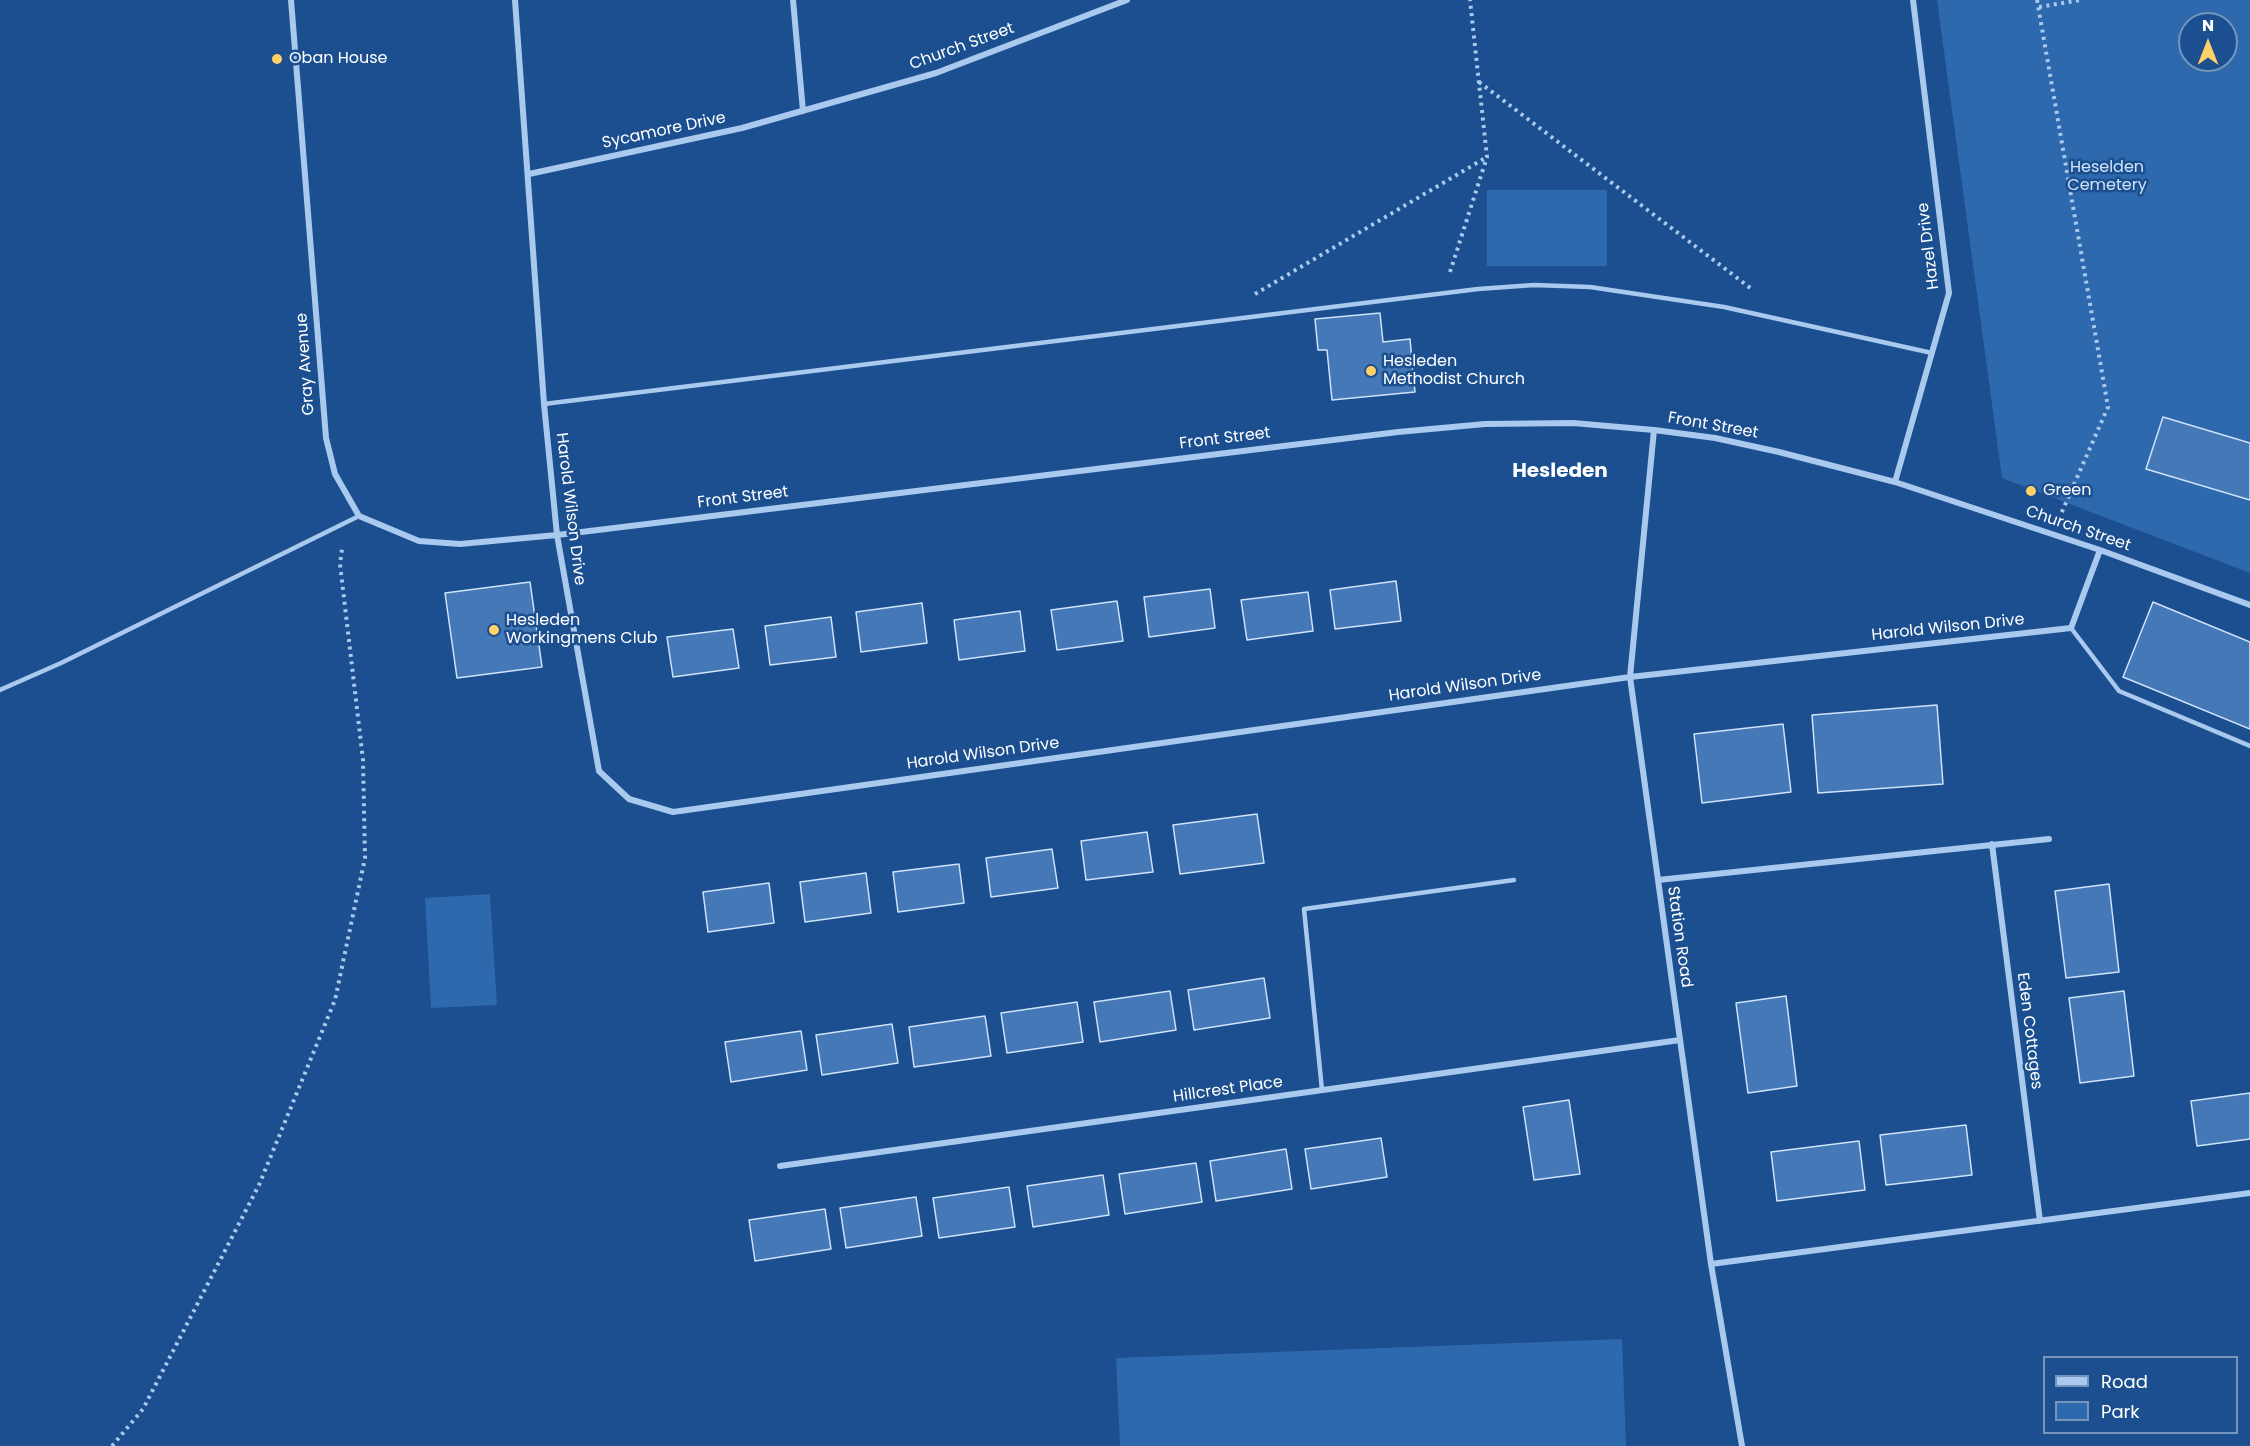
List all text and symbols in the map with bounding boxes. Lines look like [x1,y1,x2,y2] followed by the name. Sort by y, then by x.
[2178,12,2238,72] north arrow
[2202,14,2214,37] text: N
[907,19,1017,75] street label: Church Street
[289,49,388,69] place label: Oban House
[270,52,284,66] marker: Oban House
[600,109,728,153] street label: Sycamore Drive
[2067,158,2147,196] park label: Heselden Cemetery
[1914,201,1944,291] street label: Hazel Drive
[293,312,319,416] street label: Gray Avenue
[1383,352,1525,390] place label: Hesleden Methodist Church
[1364,364,1378,378] marker: Hesleden Methodist Church
[1666,409,1760,443] street label: Front Street
[1178,424,1272,454] street label: Front Street
[551,431,589,587] street label: Harold Wilson Drive
[1512,460,1608,484] district label: Hesleden
[2043,481,2091,501] place label: Green
[696,483,790,513] street label: Front Street
[2024,484,2038,498] marker: Green
[2023,502,2133,556] street label: Church Street
[1871,610,2025,646] street label: Harold Wilson Drive
[506,611,658,649] place label: Hesleden Workingmens Club
[487,623,501,637] marker: Hesleden Workingmens Club
[1388,666,1542,706] street label: Harold Wilson Drive
[906,734,1060,774] street label: Harold Wilson Drive
[1662,885,1696,989] street label: Station Road
[2012,971,2046,1091] street label: Eden Cottages
[1172,1073,1284,1107] street label: Hillcrest Place
[2043,1356,2238,1434] legend
[2101,1369,2148,1394] text: Road
[2101,1399,2140,1424] text: Park

